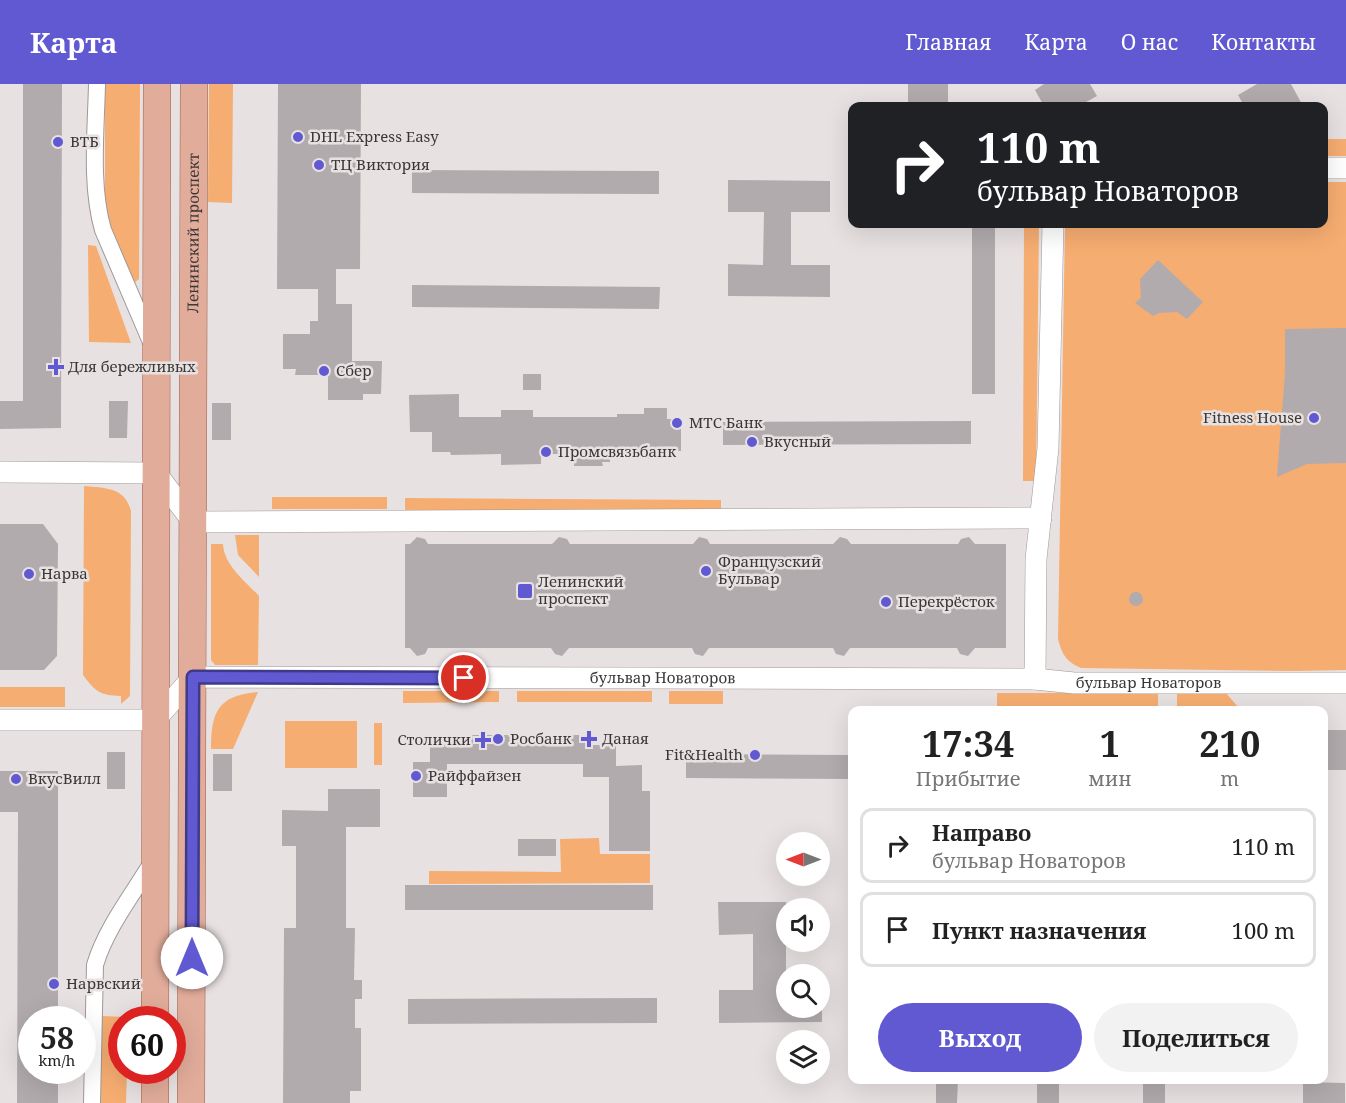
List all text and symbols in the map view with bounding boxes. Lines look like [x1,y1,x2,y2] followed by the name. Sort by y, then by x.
[30,23,117,61] text: Карта
[905,28,992,56] text: Главная
[1025,28,1088,56] text: Карта
[1121,28,1178,56] text: О нас
[1211,28,1316,56] text: Контакты
[977,118,1101,175] text: 110 m
[310,126,439,146] place label: DHL Express Easy
[878,126,956,204] icon: right
[291,130,305,144] marker: DHL Express Easy
[70,131,99,151] place label: ВТБ
[51,135,65,149] marker: ВТБ
[182,153,203,313] street label: Ленинский проспект
[331,154,430,174] place label: ТЦ Виктория
[312,158,326,172] marker: ТЦ Виктория
[977,172,1239,209] text: бульвар Новаторов
[68,356,196,376] place label: Для бережливых
[49,360,63,374] marker: Для бережливых
[336,360,372,380] place label: Сбер
[317,364,331,378] marker: Сбер
[1203,407,1302,427] place label: Fitness House
[1307,411,1321,425] marker: Fitness House
[689,412,763,432] place label: МТС Банк
[670,416,684,430] marker: МТС Банк
[764,431,831,451] place label: Вкусный
[745,435,759,449] marker: Вкусный
[558,441,676,461] place label: Промсвязьбанк
[539,445,553,459] marker: Промсвязьбанк
[718,551,821,588] place label: Французский Бульвар
[41,563,88,583] place label: Нарва
[699,564,713,578] marker: Французский Бульвар
[22,567,36,581] marker: Нарва
[538,571,624,608] place label: Ленинский проспект
[516,582,534,600] marker: Ленинский проспект
[898,591,995,611] place label: Перекрёсток
[879,595,893,609] marker: Перекрёсток
[438,652,489,703] pin
[447,661,480,694] icon: arrive
[590,667,735,687] street label: бульвар Новаторов
[1076,672,1221,692] street label: бульвар Новаторов
[922,719,1014,768] text: 17:34
[1100,719,1120,768] text: 1
[1199,719,1260,768] text: 210
[510,728,572,748] place label: Росбанк
[602,728,649,748] place label: Даная
[397,729,471,749] place label: Столички
[580,730,598,748] marker: Даная
[491,732,505,746] marker: Росбанк
[476,733,490,747] marker: Столички
[665,744,743,764] place label: Fit&Health
[748,748,762,762] marker: Fit&Health
[428,765,521,785] place label: Райффайзен
[916,765,1021,792] text: Прибытие
[1088,765,1132,792] text: мин
[1220,765,1239,792] text: m
[28,768,101,788] place label: ВкусВилл
[409,769,423,783] marker: Райффайзен
[9,772,23,786] marker: ВкусВилл
[932,817,1031,847] text: Направо
[881,829,914,862] icon: right
[1232,831,1295,861] text: 110 m
[776,832,830,886] north arrow
[776,832,830,1084] map controls
[932,847,1126,874] text: бульвар Новаторов
[776,898,830,952] button: sound
[881,913,914,946] icon: arrive
[932,915,1146,945] text: Пункт назначения
[1232,915,1295,945] text: 100 m
[160,926,224,990] position arrow
[776,964,830,1018] button: search
[66,973,141,993] place label: Нарвский
[47,977,61,991] marker: Нарвский
[878,1003,1082,1072] button: Выход
[1094,1003,1298,1072] button: Поделиться
[108,1006,186,1084] speed limit sign: 60
[40,1017,74,1058] text: 58
[776,1030,830,1084] button: layers
[39,1050,75,1070] text: km/h

